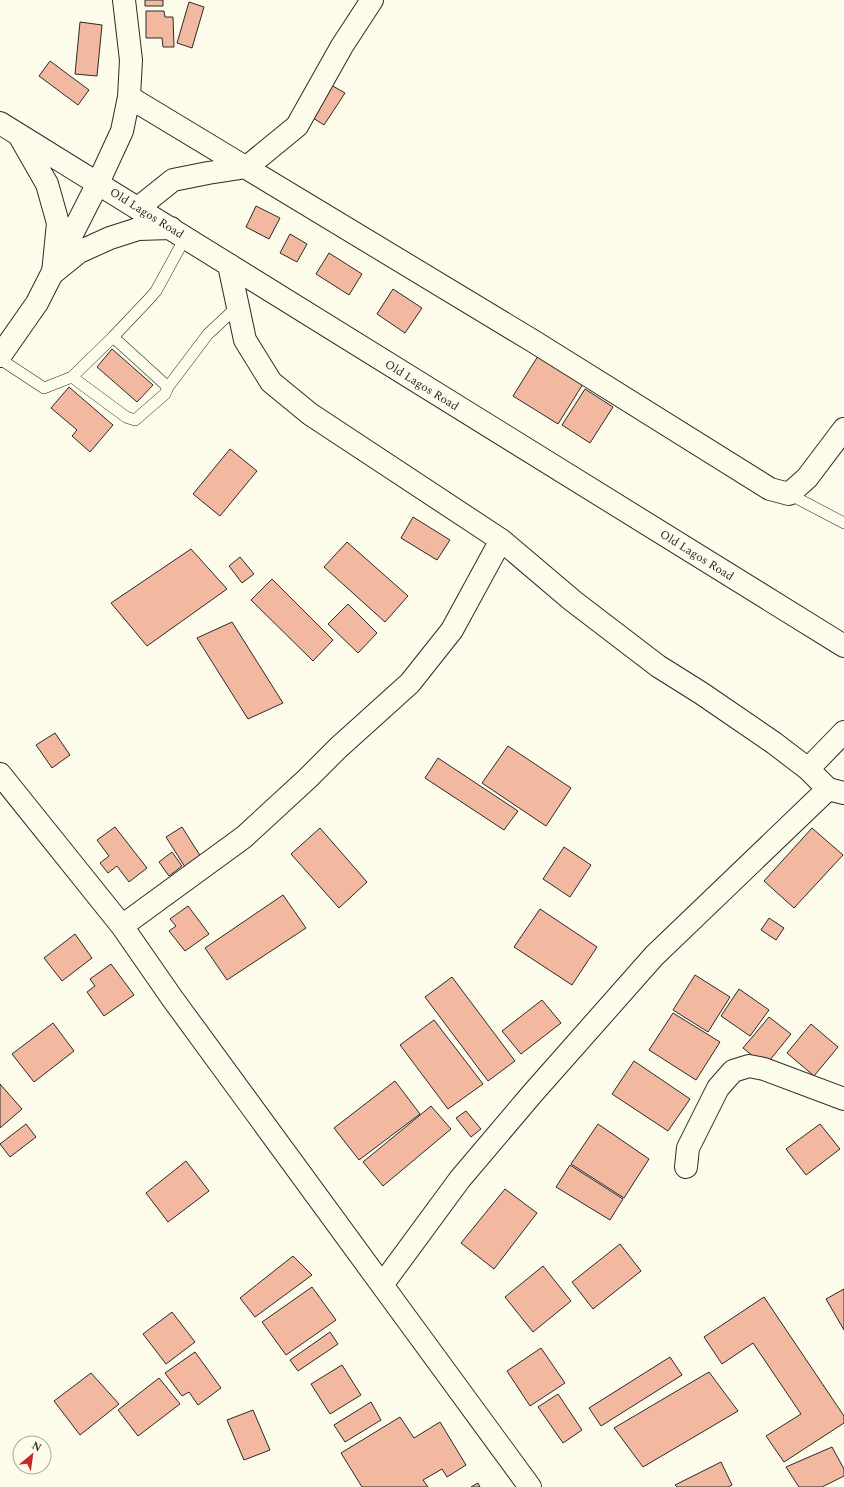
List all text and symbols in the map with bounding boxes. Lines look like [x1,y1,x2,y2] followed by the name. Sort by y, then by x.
[106,183,188,244] street label: Old Lagos Road
[381,355,463,416] street label: Old Lagos Road
[656,525,738,586] street label: Old Lagos Road
[12,1435,52,1475] north arrow
[29,1437,45,1456] text: N

